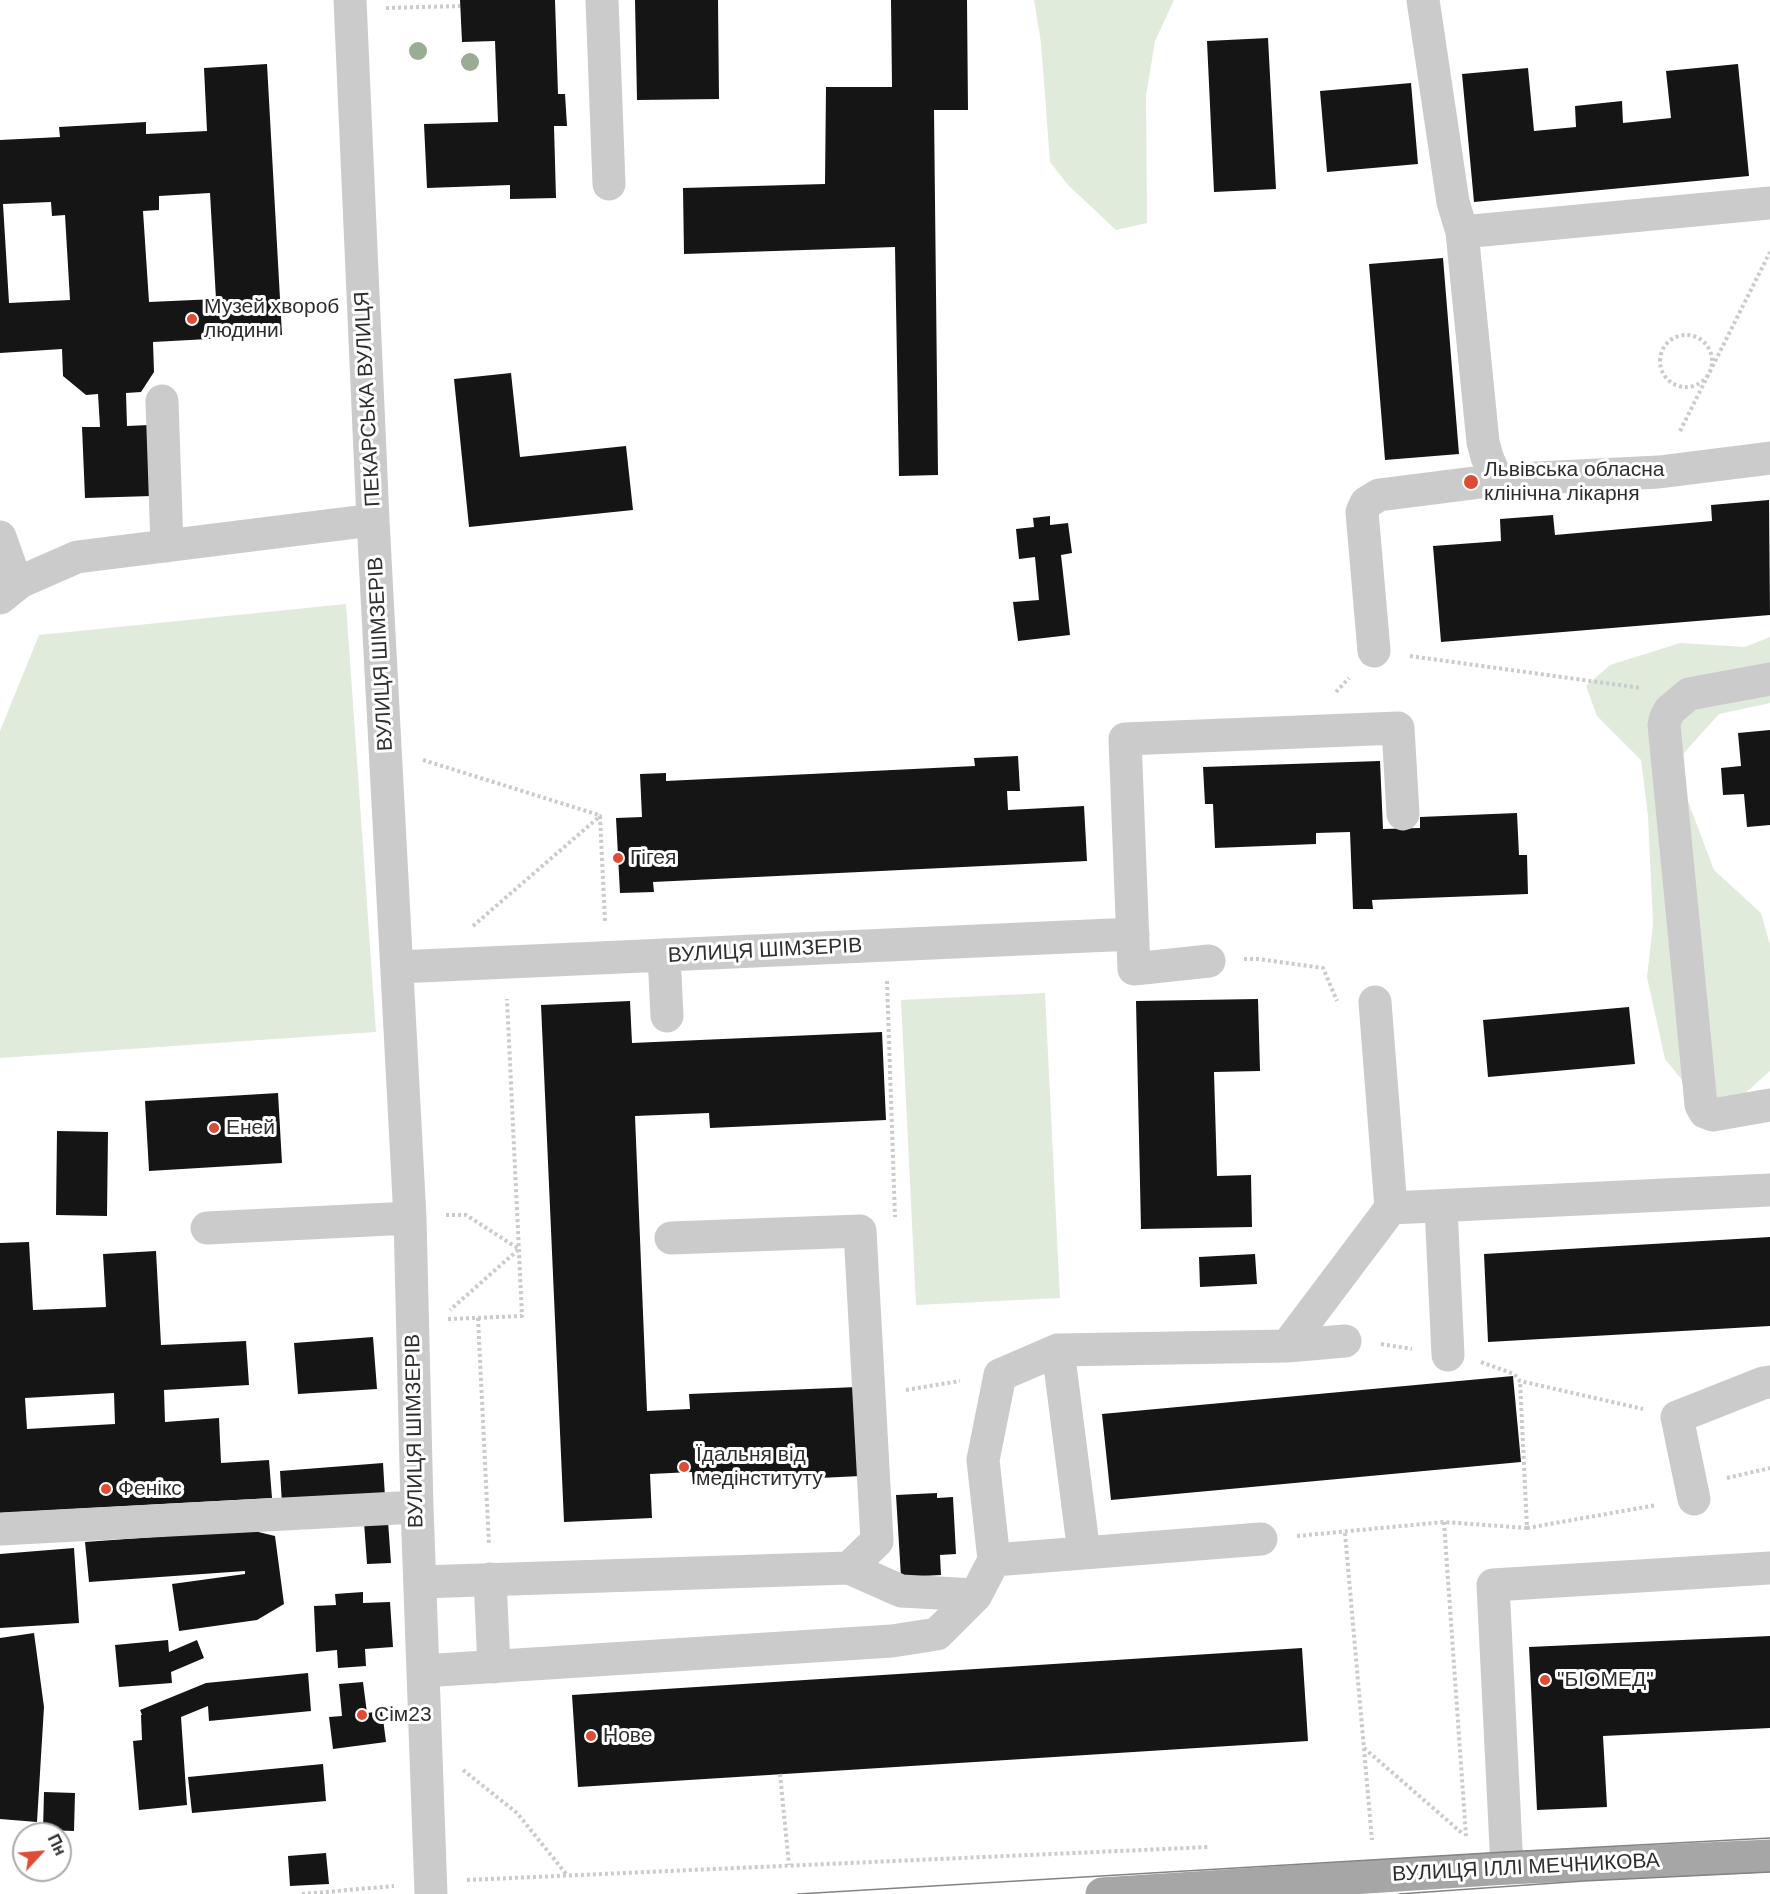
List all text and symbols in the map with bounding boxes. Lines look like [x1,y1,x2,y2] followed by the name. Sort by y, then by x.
[350,291,386,507] street label: ПЕКАРСЬКА ВУЛИЦЯ
[204,294,339,344] place label: Музей хвороб людини
[185,312,199,326] marker: Музей хвороб людини
[1484,457,1665,507] place label: Львівська обласна клінічна лікарня
[1462,473,1480,491] marker: Львівська обласна клінічна лікарня
[363,556,399,752] street label: ВУЛИЦЯ ШІМЗЕРІВ
[630,845,676,871] place label: Гігея
[611,851,625,865] marker: Гігея
[667,933,863,969] street label: ВУЛИЦЯ ШІМЗЕРІВ
[226,1115,275,1141] place label: Еней
[207,1121,221,1135] marker: Еней
[401,1334,429,1528] street label: ВУЛИЦЯ ШІМЗЕРІВ
[696,1442,823,1492] place label: Їдальня від медінституту
[677,1460,691,1474] marker: Їдальня від медінституту
[118,1476,182,1502] place label: Фенікс
[99,1482,113,1496] marker: Фенікс
[1557,1667,1654,1693] place label: "БІОМЕД"
[1538,1673,1552,1687] marker: "БІОМЕД"
[374,1702,432,1728] place label: Сім23
[355,1708,369,1722] marker: Сім23
[603,1723,652,1749] place label: Нове
[584,1729,598,1743] marker: Нове
[12,1822,72,1882] north arrow
[45,1832,69,1858] text: Пн
[1392,1848,1660,1888] street label: ВУЛИЦЯ ІЛЛІ МЕЧНИКОВА

